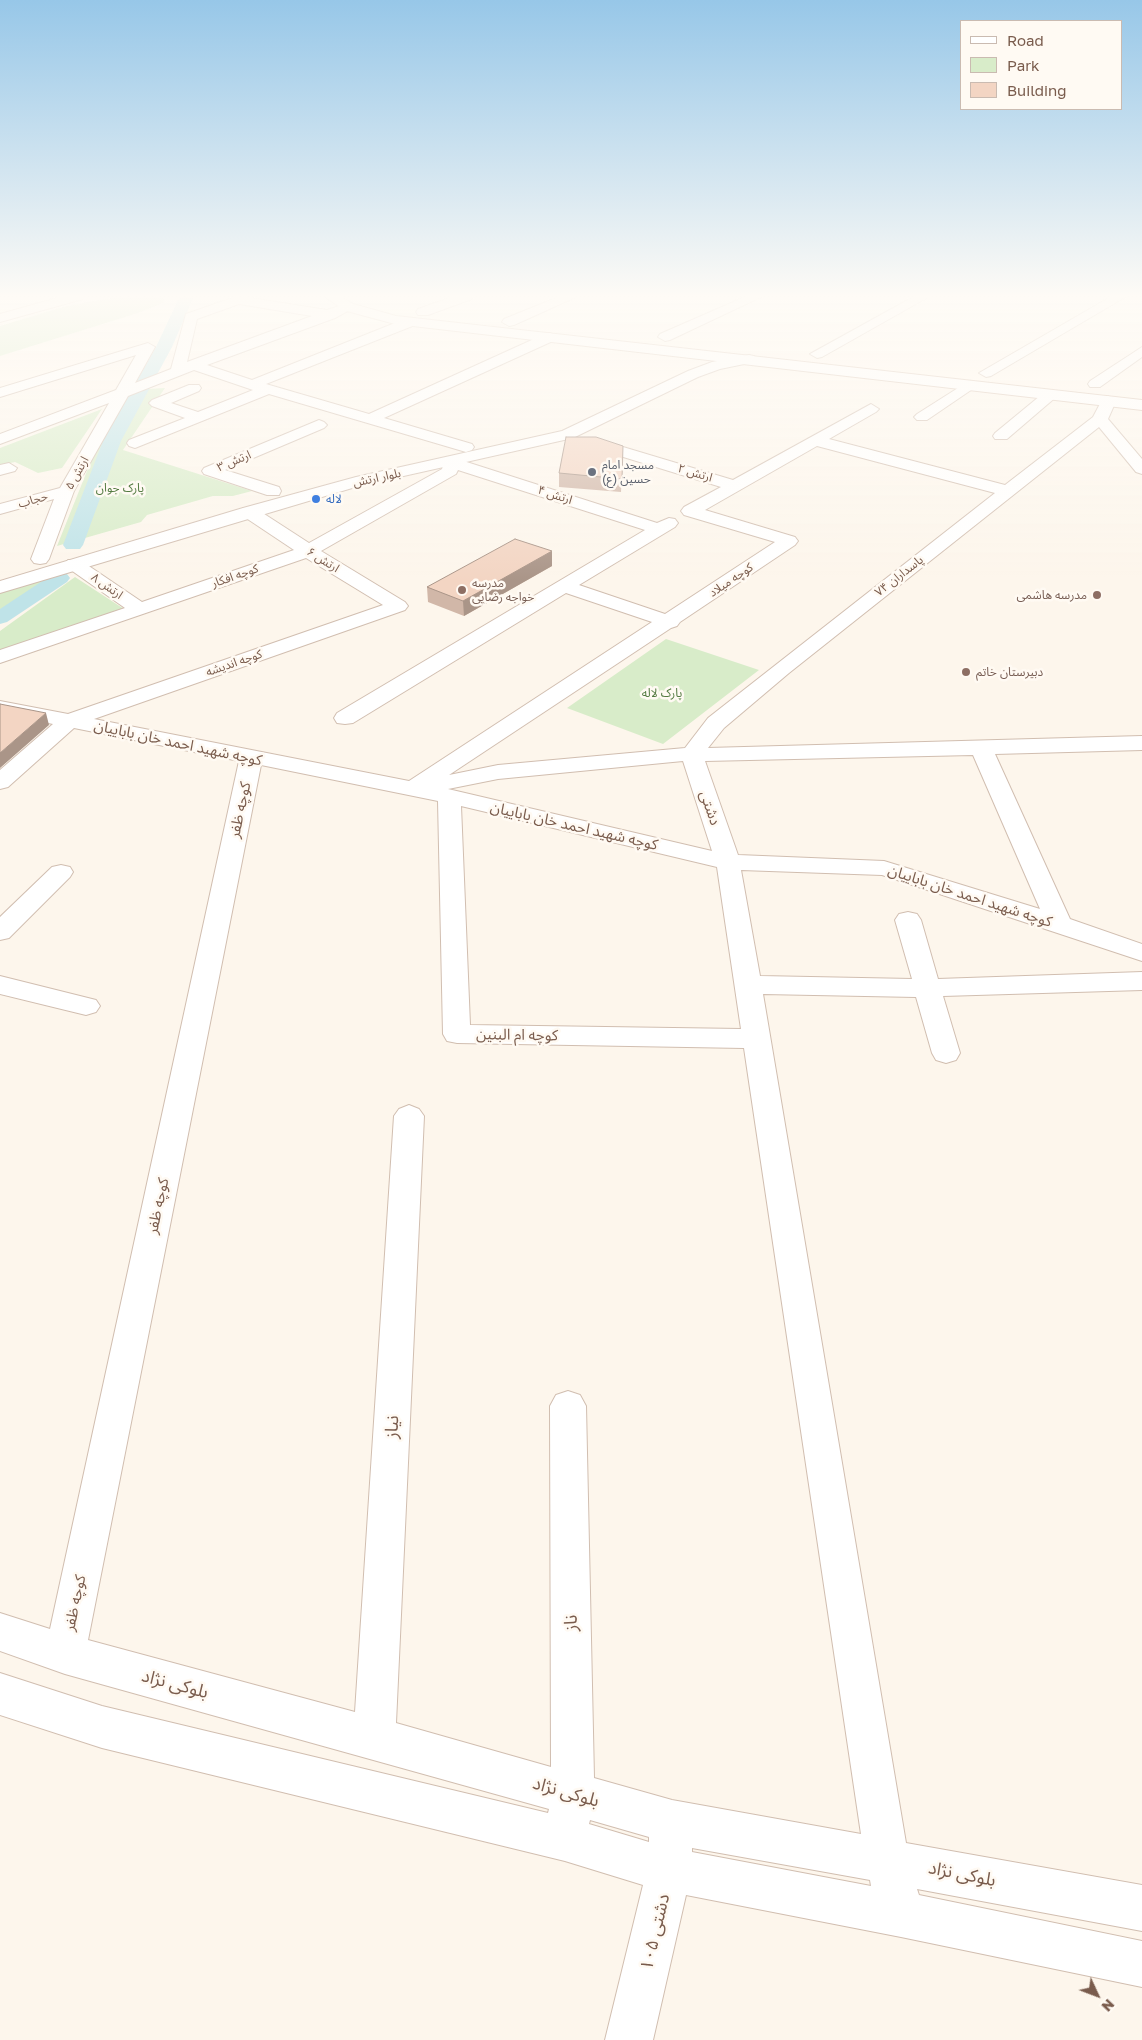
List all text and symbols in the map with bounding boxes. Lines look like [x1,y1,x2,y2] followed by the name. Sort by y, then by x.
[960,20,1122,110] legend
[1007,31,1044,49] text: Road
[1007,56,1039,74] text: Park
[1007,81,1067,99] text: Building
[215,447,253,475] street label: ارتش ۳
[62,454,92,492] street label: ارتش ۵
[602,458,654,486] place label: مسجد امام حسین (ع)
[676,461,714,485] street label: ارتش ۲
[352,466,402,490] street label: بلوار ارتش
[586,466,598,478] marker: مسجد امام حسین (ع)
[96,481,144,495] park label: پارک جوان
[536,483,574,507] street label: ارتش ۴
[17,489,49,511] street label: حجاب
[326,492,342,506] place label: لاله
[310,493,322,505] marker: لاله
[304,544,342,576] street label: ارتش ۶
[872,553,926,599] street label: پاسداران ۷۴
[706,560,756,600] street label: کوچه میلاد
[210,561,260,591] street label: کوچه افکار
[88,570,126,602] street label: ارتش ۸
[472,576,534,604] place label: مدرسه خواجه رضایی
[456,584,468,596] marker: مدرسه خواجه رضایی
[1016,588,1087,602] place label: مدرسه هاشمی
[1091,589,1103,601] marker: مدرسه هاشمی
[204,647,264,679] street label: کوچه اندیشه
[976,665,1043,679] place label: دبیرستان خاتم
[960,666,972,678] marker: دبیرستان خاتم
[642,686,682,700] park label: پارک لاله
[92,716,264,770] street label: کوچه شهید احمد خان باباییان
[225,780,255,840] street label: کوچه ظفر
[696,788,724,828] street label: دشتی
[488,798,660,854] street label: کوچه شهید احمد خان باباییان
[886,861,1054,931] street label: کوچه شهید احمد خان باباییان
[476,1025,558,1045] street label: کوچه ام البنین
[143,1176,173,1236] street label: کوچه ظفر
[381,1415,403,1439] street label: نیاز
[60,1573,90,1633] street label: کوچه ظفر
[560,1614,582,1632] street label: ناز
[139,1665,211,1703] street label: بلوکی نژاد
[530,1772,602,1812] street label: بلوکی نژاد
[926,1857,998,1891] street label: بلوکی نژاد
[636,1892,674,1972] street label: دشتی ۱۰۵
[1072,1970,1122,2020] north arrow
[1098,1996,1118,2015] text: N

